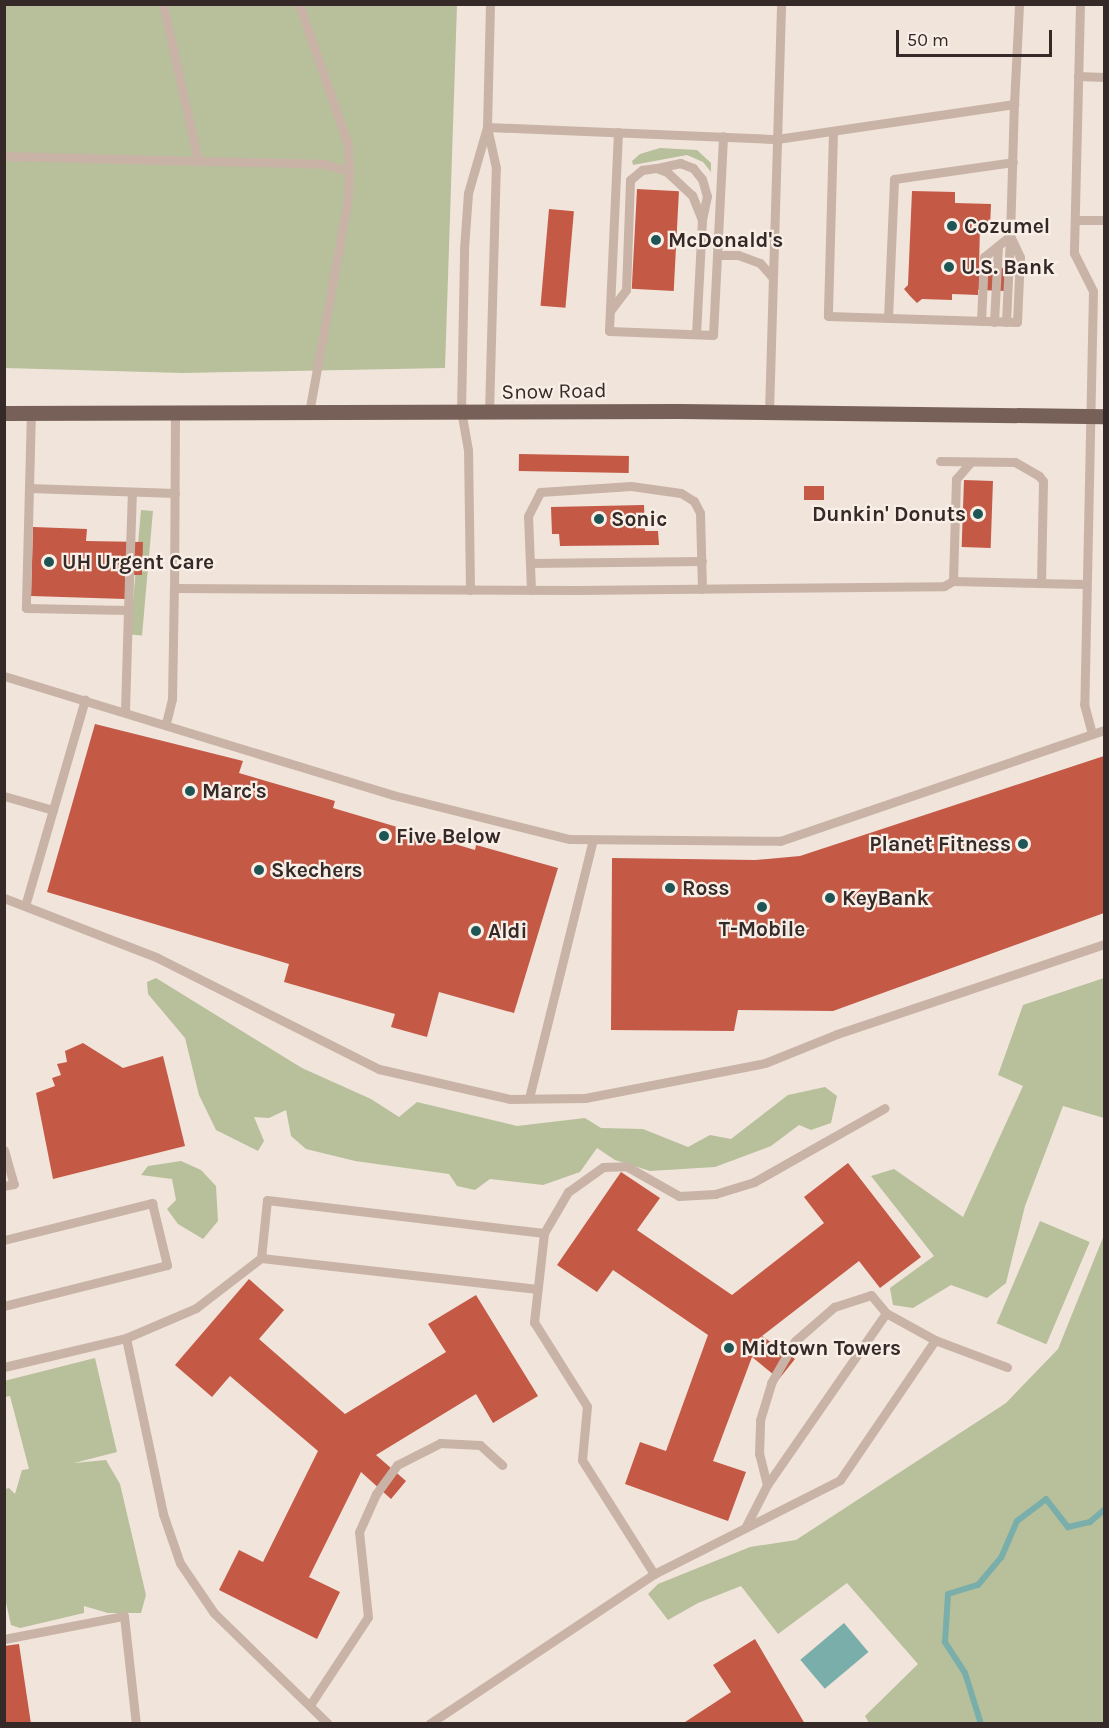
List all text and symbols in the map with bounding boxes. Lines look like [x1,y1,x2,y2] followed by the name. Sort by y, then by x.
[899,18,1055,56] scale bar
[907,29,949,51] text: 50 m
[964,213,1050,239] place label: Cozumel
[945,219,959,233] marker: Cozumel
[668,227,783,253] place label: McDonald's
[649,233,663,247] marker: McDonald's
[961,254,1055,280] place label: U.S. Bank
[942,260,956,274] marker: U.S. Bank
[501,377,607,405] street label: Snow Road
[812,501,966,527] place label: Dunkin' Donuts
[611,506,667,532] place label: Sonic
[971,507,985,521] marker: Dunkin' Donuts
[592,512,606,526] marker: Sonic
[62,549,214,575] place label: UH Urgent Care
[40,553,58,571] marker: UH Urgent Care
[202,778,267,804] place label: Marc's
[183,784,197,798] marker: Marc's
[396,823,501,849] place label: Five Below
[377,829,391,843] marker: Five Below
[869,831,1011,857] place label: Planet Fitness
[1016,837,1030,851] marker: Planet Fitness
[271,857,363,883] place label: Skechers
[252,863,266,877] marker: Skechers
[682,875,730,901] place label: Ross
[663,881,677,895] marker: Ross
[842,885,929,911] place label: KeyBank
[823,891,837,905] marker: KeyBank
[755,900,769,914] marker: T-Mobile
[719,916,805,942] place label: T-Mobile
[488,918,527,944] place label: Aldi
[469,924,483,938] marker: Aldi
[741,1335,901,1361] place label: Midtown Towers
[722,1341,736,1355] marker: Midtown Towers

